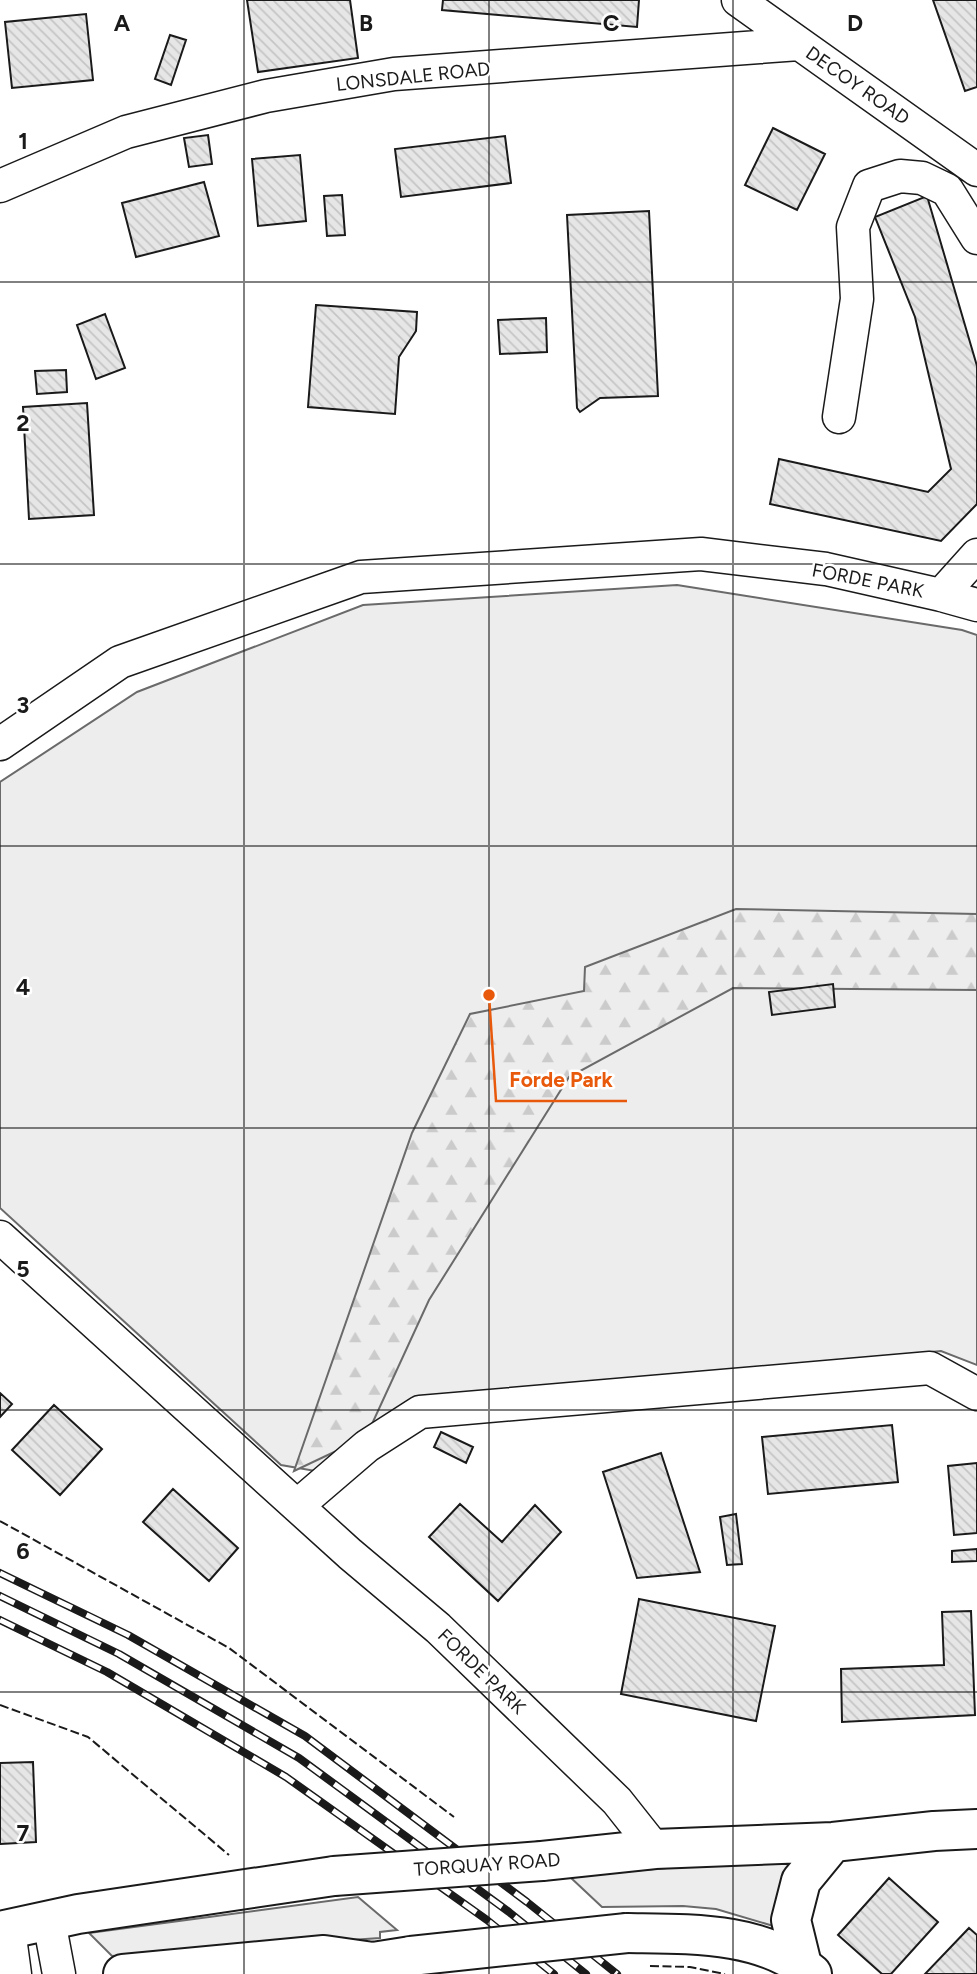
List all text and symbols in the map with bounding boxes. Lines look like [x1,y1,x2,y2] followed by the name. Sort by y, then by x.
[114,9,131,37] text: A
[359,9,373,37] text: B
[603,9,620,37] text: C
[847,9,863,37] text: D
[801,41,914,130] street label: DECOY ROAD
[335,57,491,96] street label: LONSDALE ROAD
[18,127,28,155] text: 1
[16,409,30,437] text: 2
[810,558,926,603] street label: FORDE PARK
[17,691,29,719] text: 3
[16,973,30,1001] text: 4
[496,1059,627,1101] callout: Forde Park
[509,1067,614,1092] text: Forde Park
[16,1255,30,1283] text: 5
[16,1537,30,1565] text: 6
[433,1624,531,1719] street label: FORDE PARK
[17,1819,30,1847] text: 7
[413,1848,561,1881] street label: TORQUAY ROAD

